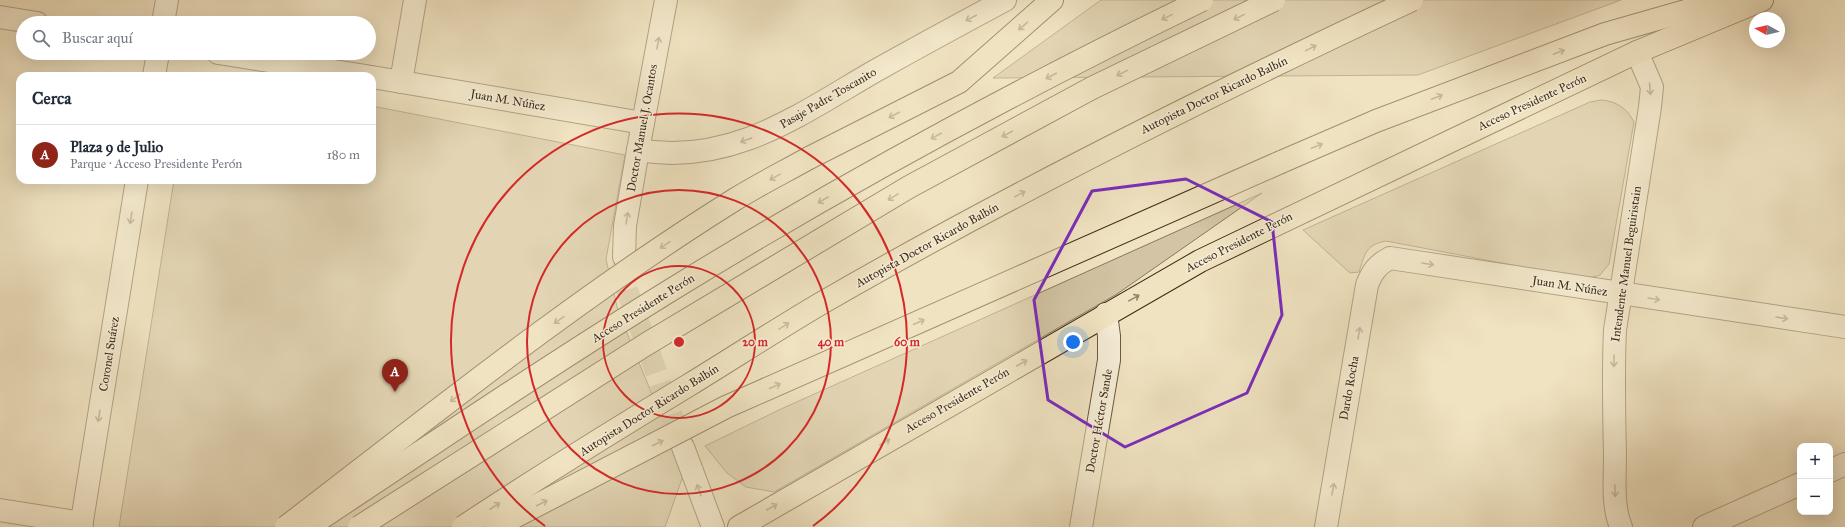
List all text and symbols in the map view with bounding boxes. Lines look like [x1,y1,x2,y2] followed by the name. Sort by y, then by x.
[1749,12,1785,48] north arrow
[1162,14,1174,21] one-way arrow
[1233,14,1245,21] one-way arrow
[965,15,977,23] one-way arrow
[16,16,376,60] search box
[1018,21,1028,30] one-way arrow
[30,27,52,49] icon: search
[62,29,133,47] text: Buscar aquí
[654,37,662,50] one-way arrow
[1305,44,1317,51] one-way arrow
[1553,47,1565,55] one-way arrow
[1138,53,1290,137] street label: Autopista Doctor Ricardo Balbín
[624,63,661,193] street label: Doctor Manuel J. Ocantos
[777,65,879,131] street label: Pasaje Padre Toscanito
[1116,70,1128,77] one-way arrow
[1475,71,1589,134] street label: Acceso Presidente Perón
[1046,73,1058,80] one-way arrow
[1647,82,1654,95] one-way arrow
[467,86,547,115] street label: Juan M. Núñez
[32,88,71,109] text: Cerca
[1431,93,1443,101] one-way arrow
[888,112,900,119] one-way arrow
[1001,131,1013,138] one-way arrow
[930,133,942,140] one-way arrow
[740,137,752,145] one-way arrow
[70,138,163,156] text: Plaza 9 de Julio
[1311,142,1323,149] one-way arrow
[41,147,49,163] text: A
[327,147,360,163] text: 180 m
[70,156,242,172] text: Parque · Acceso Presidente Perón
[769,173,781,181] one-way arrow
[1608,185,1645,343] street label: Intendente Manuel Beguiristain
[1013,190,1025,197] one-way arrow
[887,193,899,201] one-way arrow
[817,197,829,205] one-way arrow
[852,200,1001,291] street label: Autopista Doctor Ricardo Balbín
[1182,209,1295,275] street label: Acceso Presidente Perón
[127,212,135,225] one-way arrow
[623,212,631,225] one-way arrow
[660,241,671,249] one-way arrow
[1421,260,1434,268] one-way arrow
[588,271,697,346] street label: Acceso Presidente Perón
[1529,273,1609,300] street label: Juan M. Núñez
[1128,294,1140,301] one-way arrow
[1647,295,1660,303] one-way arrow
[1775,314,1788,322] one-way arrow
[96,315,122,392] street label: Coronel Suárez
[553,316,564,324] one-way arrow
[913,318,925,325] one-way arrow
[778,322,790,330] one-way arrow
[1355,327,1363,340] one-way arrow
[1063,332,1083,352] your location
[672,335,686,349] centre of rings
[742,335,769,349] text: 20 m
[818,335,845,350] text: 40 m
[894,335,921,349] text: 60 m
[1336,354,1362,421] street label: Dardo Rocha
[1610,354,1618,367] one-way arrow
[1015,358,1027,366] one-way arrow
[382,359,408,392] pin: A
[576,361,722,459] street label: Autopista Doctor Ricardo Balbín
[902,364,1012,436] street label: Acceso Presidente Perón
[1083,368,1115,474] street label: Doctor Héctor Sande
[768,382,780,389] one-way arrow
[449,393,460,402] one-way arrow
[95,409,103,422] one-way arrow
[879,438,891,446] one-way arrow
[652,439,664,446] one-way arrow
[1797,443,1833,515] map controls
[1797,443,1833,479] button: +
[1797,479,1833,515] button: −
[1329,482,1337,495] one-way arrow
[1612,484,1619,497] one-way arrow
[695,485,703,497] one-way arrow
[536,498,548,506] one-way arrow
[490,501,501,510] one-way arrow
[766,503,778,511] one-way arrow

